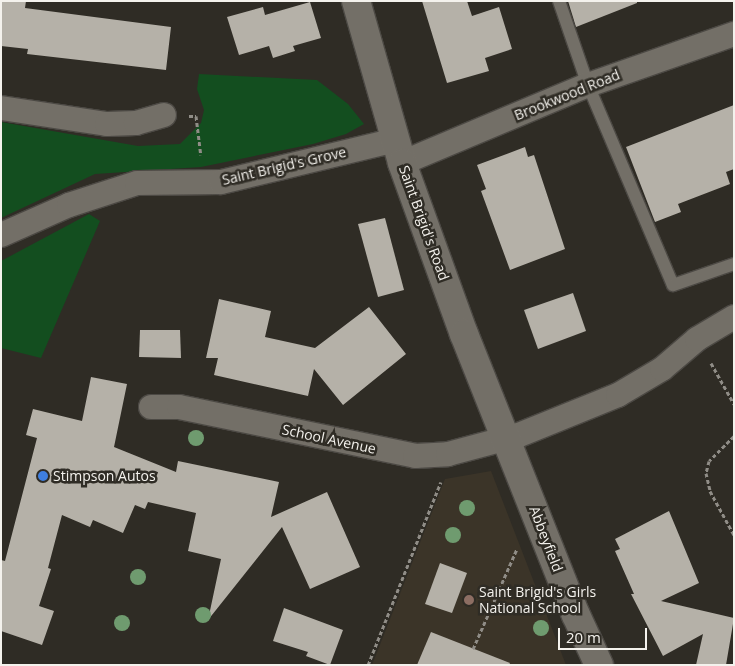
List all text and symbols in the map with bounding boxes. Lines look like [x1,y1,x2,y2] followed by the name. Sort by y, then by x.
[512,66,622,124] street label: Brookwood Road
[220,144,348,188] street label: Saint Brigid's Grove
[395,163,453,283] street label: Saint Brigid's Road
[280,421,378,457] street label: School Avenue
[53,468,156,484] place label: Stimpson Autos
[37,470,49,482] marker: Stimpson Autos
[526,504,566,574] street label: Abbeyfield
[479,584,596,616] place label: Saint Brigid's Girls National School
[463,594,475,606] marker: Saint Brigid's Girls National School
[560,618,649,650] scale bar
[566,627,601,647] text: 20 m

